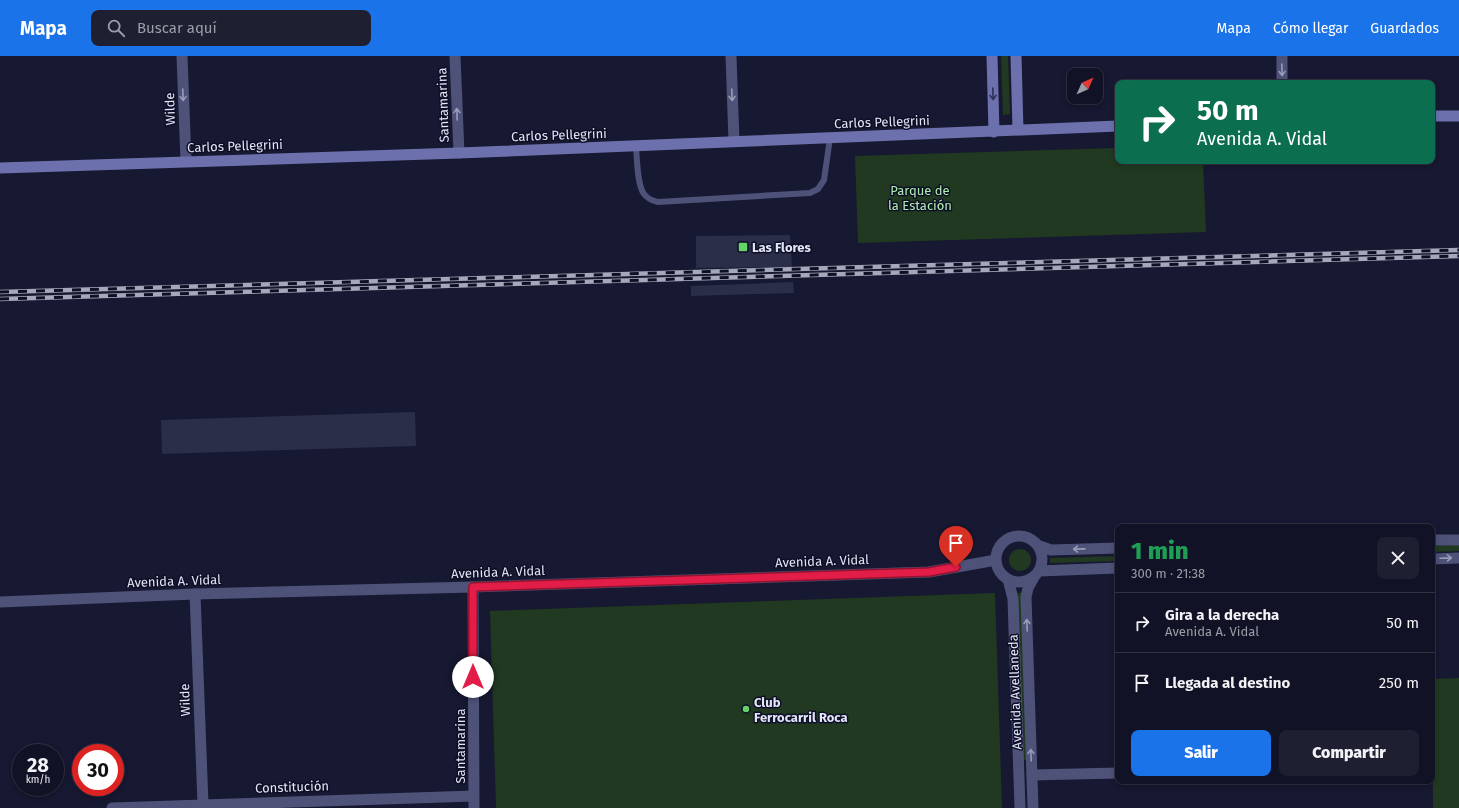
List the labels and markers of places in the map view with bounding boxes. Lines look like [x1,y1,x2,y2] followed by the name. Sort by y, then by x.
[752,240,811,255] place label: Las Flores
[737,241,749,253] marker: Las Flores
[939,526,973,567] pin
[754,695,848,725] place label: Club Ferrocarril Roca
[741,704,751,714] marker: Club Ferrocarril Roca

